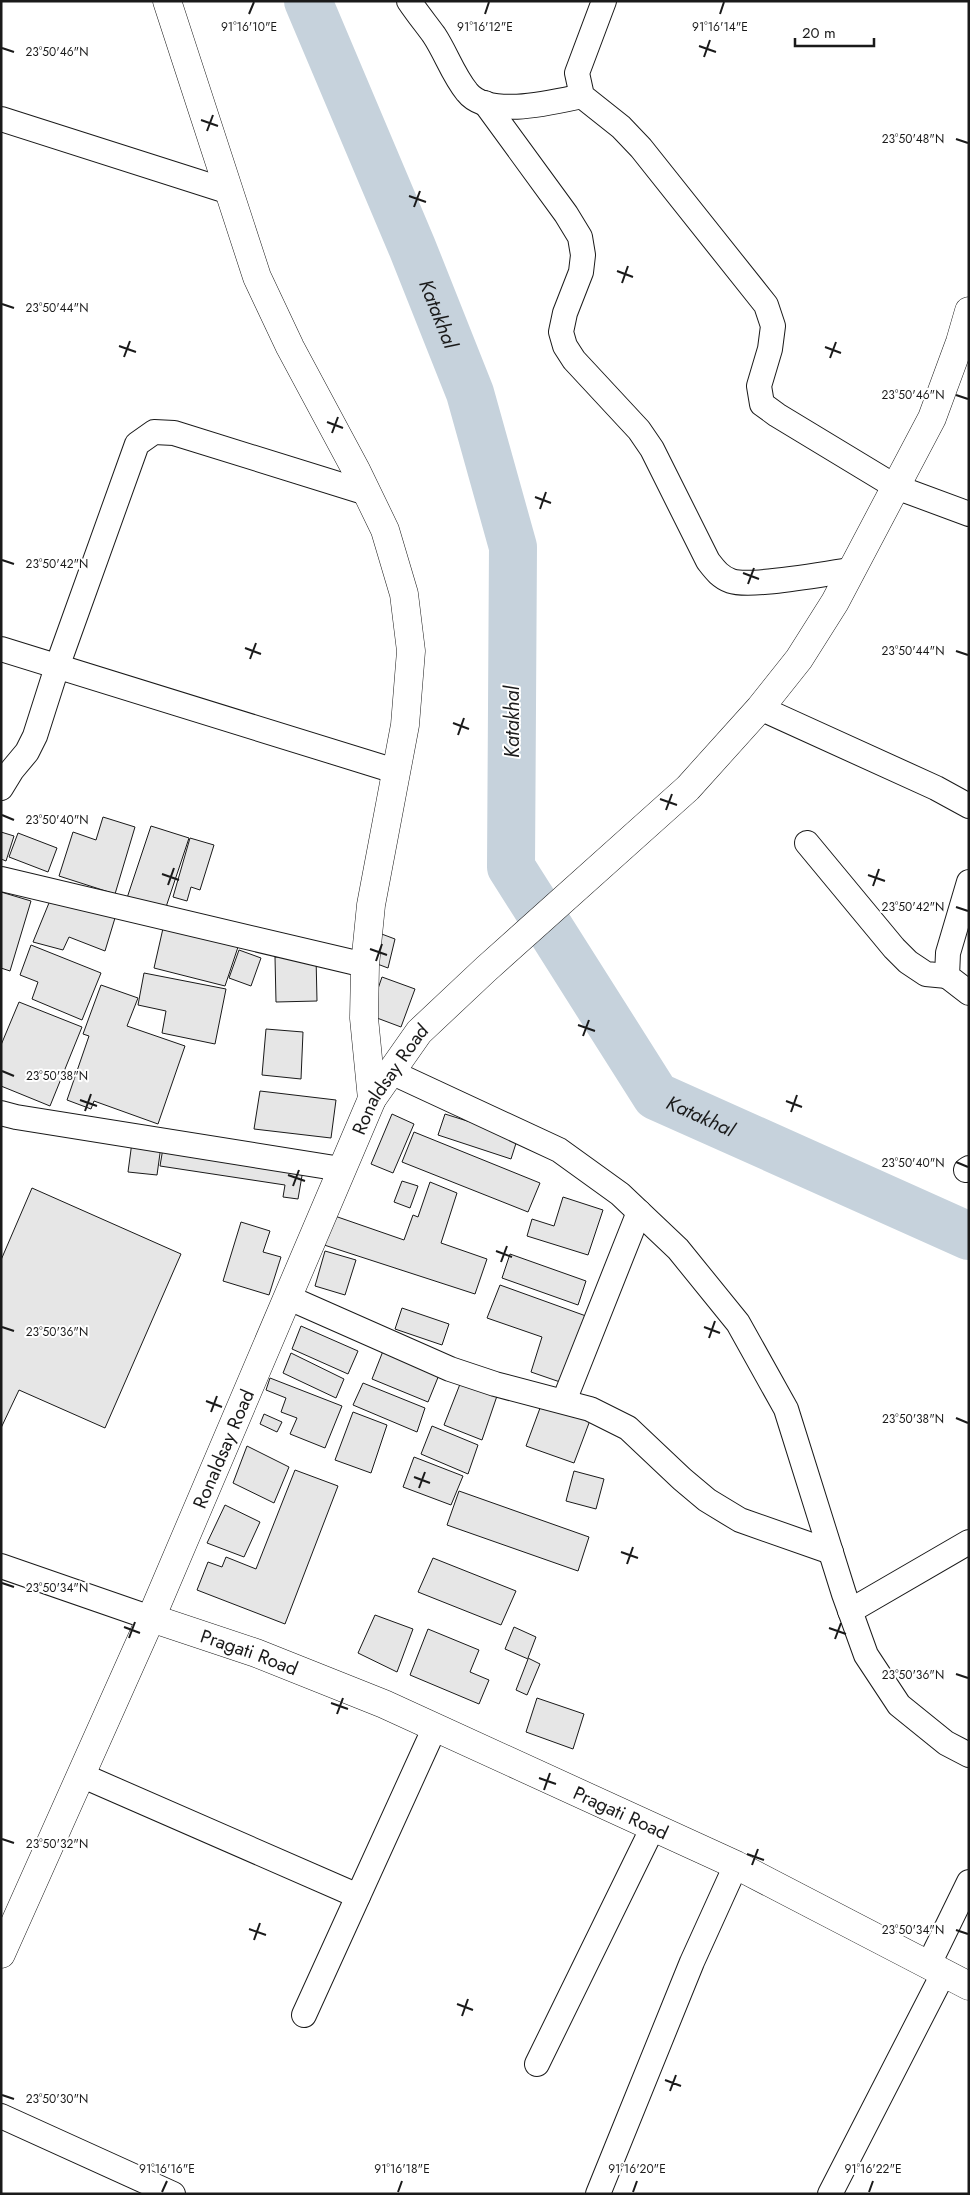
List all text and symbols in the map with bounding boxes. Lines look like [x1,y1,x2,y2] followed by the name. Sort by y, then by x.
[795,15,874,47] scale bar
[221,18,277,36] text: 91°16'10"E
[457,18,513,36] text: 91°16'12"E
[692,18,748,36] text: 91°16'14"E
[802,22,836,44] text: 20 m
[26,43,88,61] text: 23°50'46"N
[882,130,944,148] text: 23°50'48"N
[412,275,466,354] water label: Katakhal
[26,299,88,317] text: 23°50'44"N
[882,386,944,404] text: 23°50'46"N
[26,555,88,573] text: 23°50'42"N
[882,642,944,660] text: 23°50'44"N
[498,684,527,758] water label: Katakhal
[25,811,89,829] text: 23°50'40"N
[882,898,944,916] text: 23°50'42"N
[345,1017,434,1139] street label: Ronaldsay Road
[26,1067,88,1085] text: 23°50'38"N
[662,1088,741,1145] water label: Katakhal
[881,1154,945,1172] text: 23°50'40"N
[26,1323,88,1341] text: 23°50'36"N
[186,1385,260,1512] street label: Ronaldsay Road
[882,1410,944,1428] text: 23°50'38"N
[26,1579,88,1597] text: 23°50'34"N
[197,1622,302,1682] street label: Pragati Road
[882,1666,944,1684] text: 23°50'36"N
[569,1779,673,1846] street label: Pragati Road
[26,1835,88,1853] text: 23°50'32"N
[882,1921,944,1939] text: 23°50'34"N
[26,2090,88,2108] text: 23°50'30"N
[139,2160,195,2178] text: 91°16'16"E
[374,2160,430,2178] text: 91°16'18"E
[608,2160,666,2178] text: 91°16'20"E
[844,2160,902,2178] text: 91°16'22"E

